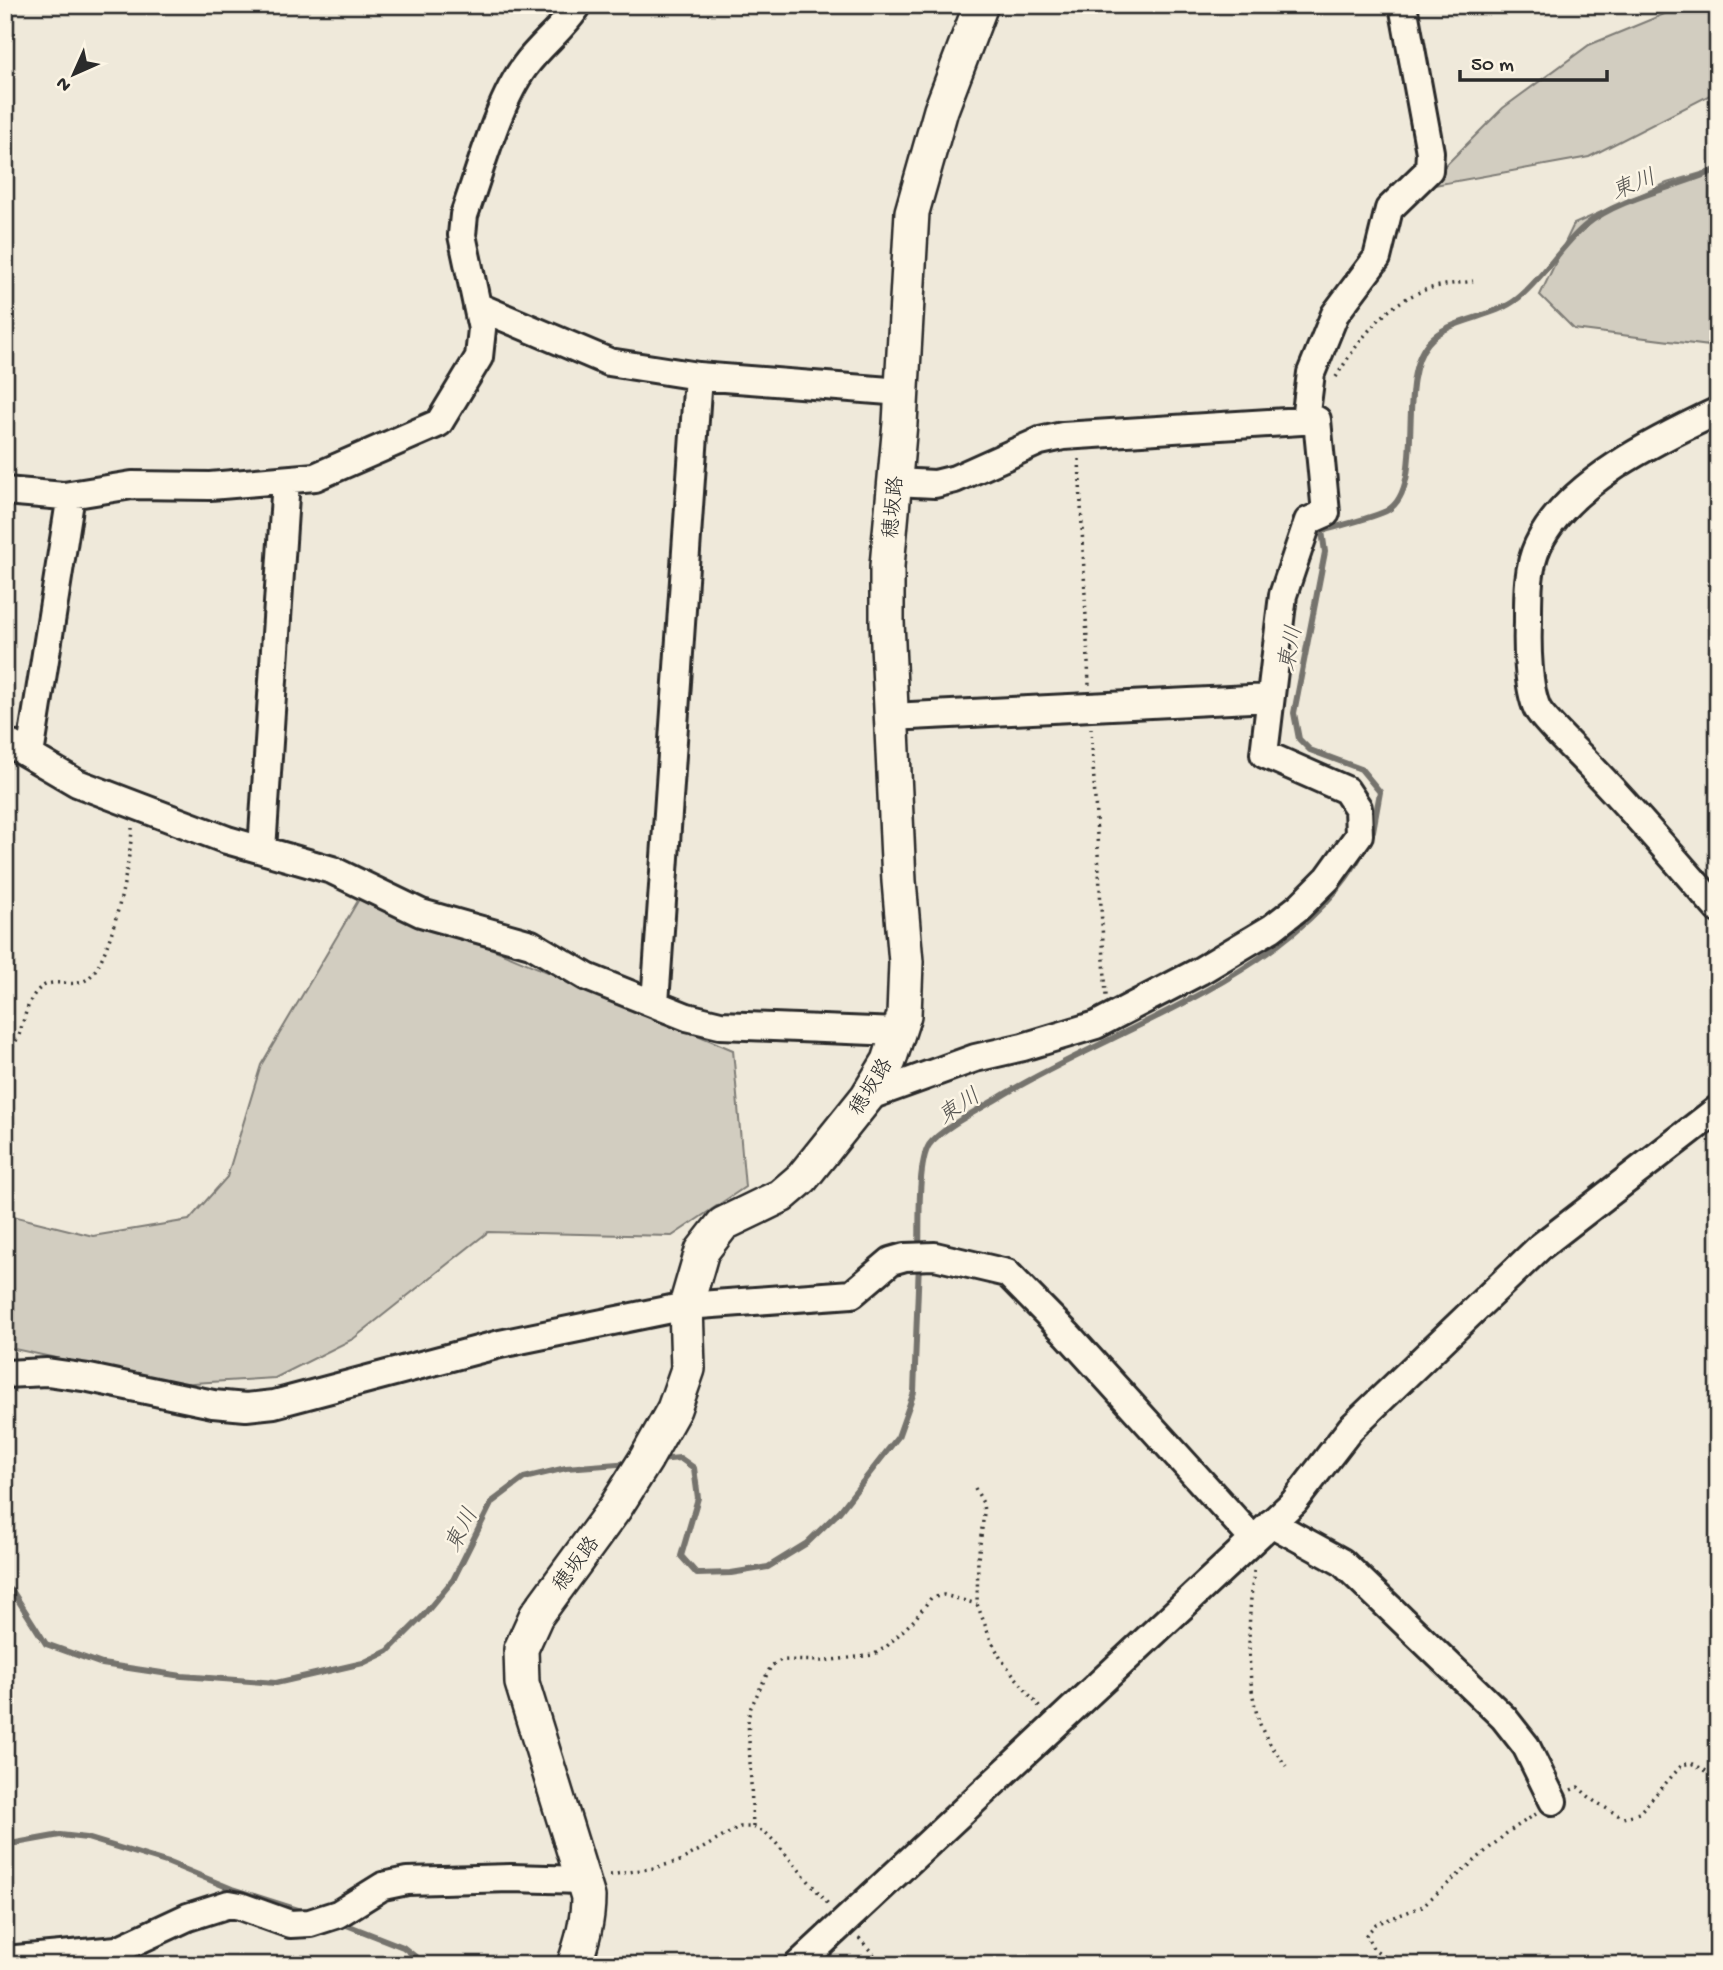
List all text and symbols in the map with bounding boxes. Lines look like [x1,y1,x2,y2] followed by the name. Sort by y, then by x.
[38,38,108,108] north arrow
[1460,38,1608,82] scale bar
[1471,54,1514,79] text: 50 m
[52,71,77,96] text: N
[1608,164,1661,207] water label: 東川
[879,475,911,540] street label: 穂坂路
[1274,623,1310,674] water label: 東川
[845,1054,900,1121] street label: 穂坂路
[933,1083,987,1132] water label: 東川
[440,1504,486,1557] water label: 東川
[548,1532,607,1598] street label: 穂坂路

